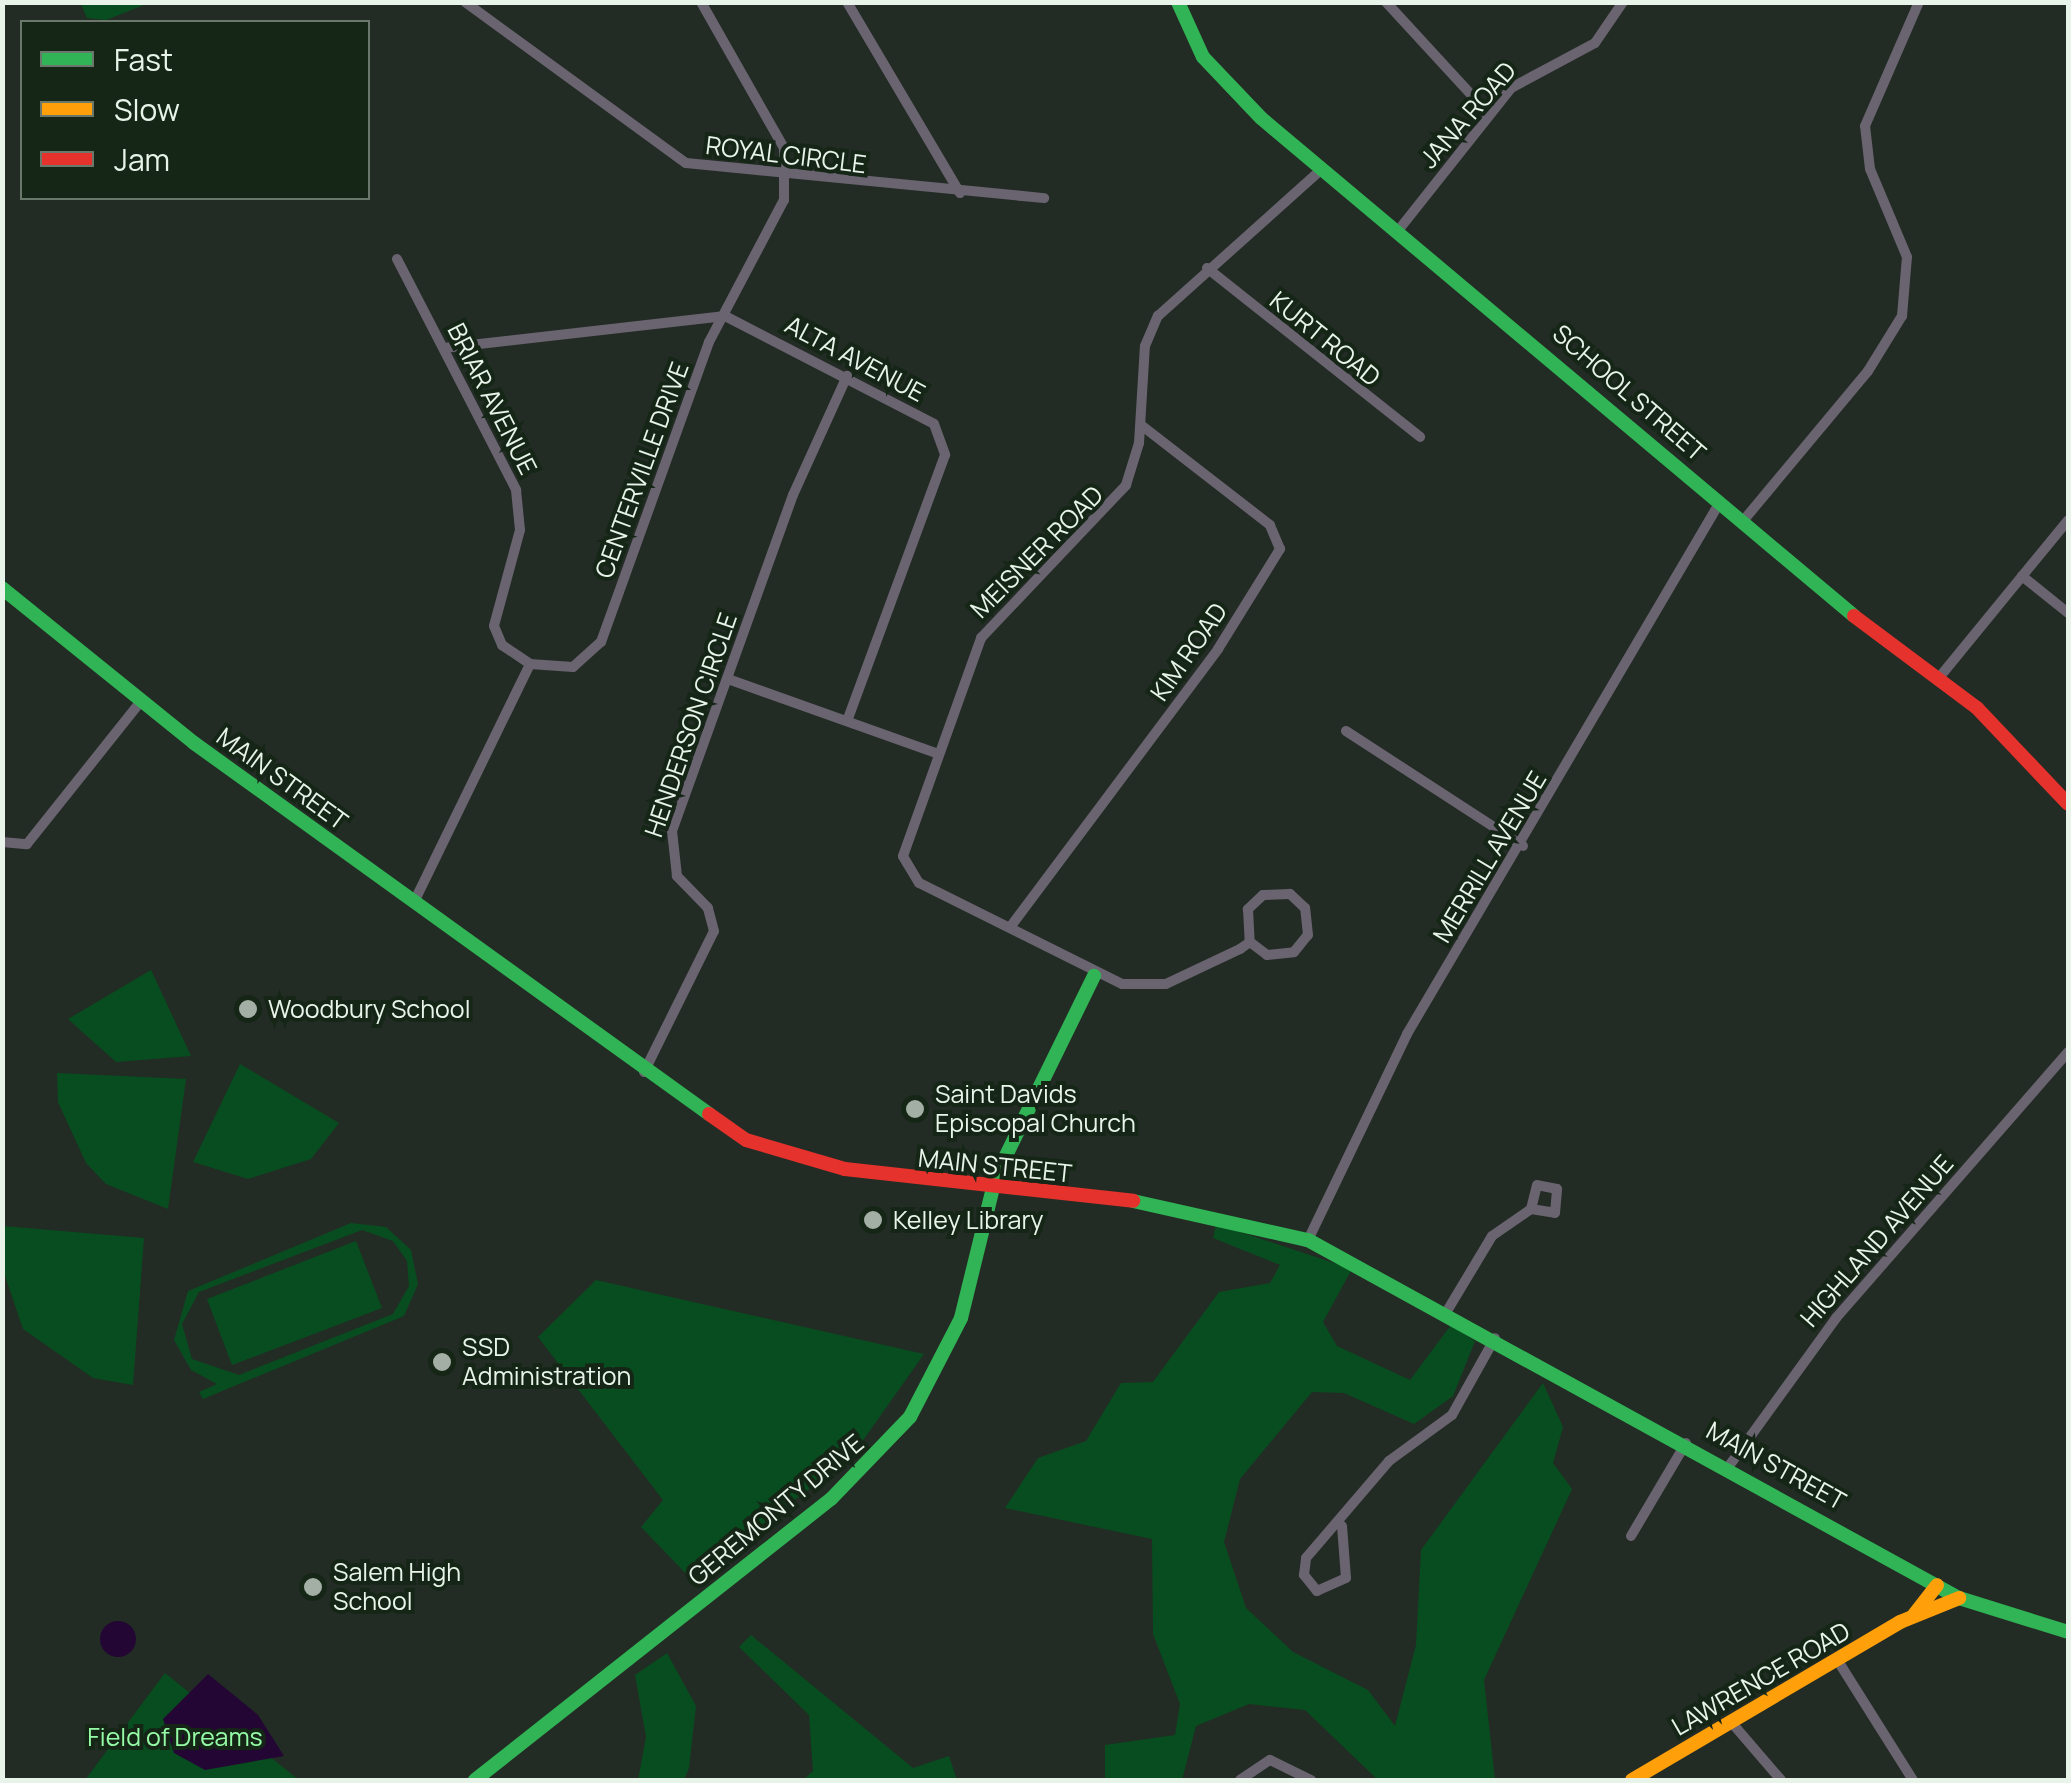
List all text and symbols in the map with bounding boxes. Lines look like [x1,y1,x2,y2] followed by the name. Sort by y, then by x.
[20,20,370,200] legend
[114,39,173,80] text: Fast
[1414,56,1522,174] street label: JANA ROAD
[114,89,180,130] text: Slow
[703,130,869,180] street label: ROYAL CIRCLE
[114,139,170,180] text: Jam
[1263,285,1387,393] street label: KURT ROAD
[780,310,930,408] street label: ALTA AVENUE
[441,318,543,480] street label: BRIAR AVENUE
[1546,318,1712,468] street label: SCHOOL STREET
[589,358,695,582] street label: CENTERVILLE DRIVE
[965,480,1109,624] street label: MEISNER ROAD
[1144,597,1234,707] street label: KIM ROAD
[639,609,743,841] street label: HENDERSON CIRCLE
[211,722,353,836] street label: MAIN STREET
[1427,765,1553,949] street label: MERRILL AVENUE
[268,994,470,1024] place label: Woodbury School
[237,998,259,1020] marker: Woodbury School
[935,1080,1136,1139] place label: Saint Davids Episcopal Church
[904,1098,926,1120] marker: Saint Davids Episcopal Church
[917,1143,1073,1189] street label: MAIN STREET
[1794,1149,1960,1333] street label: HIGHLAND AVENUE
[893,1205,1044,1235] place label: Kelley Library
[862,1209,884,1231] marker: Kelley Library
[462,1333,631,1392] place label: SSD Administration
[431,1351,453,1373] marker: SSD Administration
[1701,1415,1851,1517] street label: MAIN STREET
[682,1428,870,1592] street label: GEREMONTY DRIVE
[333,1558,461,1617] place label: Salem High School
[302,1576,324,1598] marker: Salem High School
[1667,1616,1855,1742] street label: LAWRENCE ROAD
[87,1722,263,1752] park label: Field of Dreams

